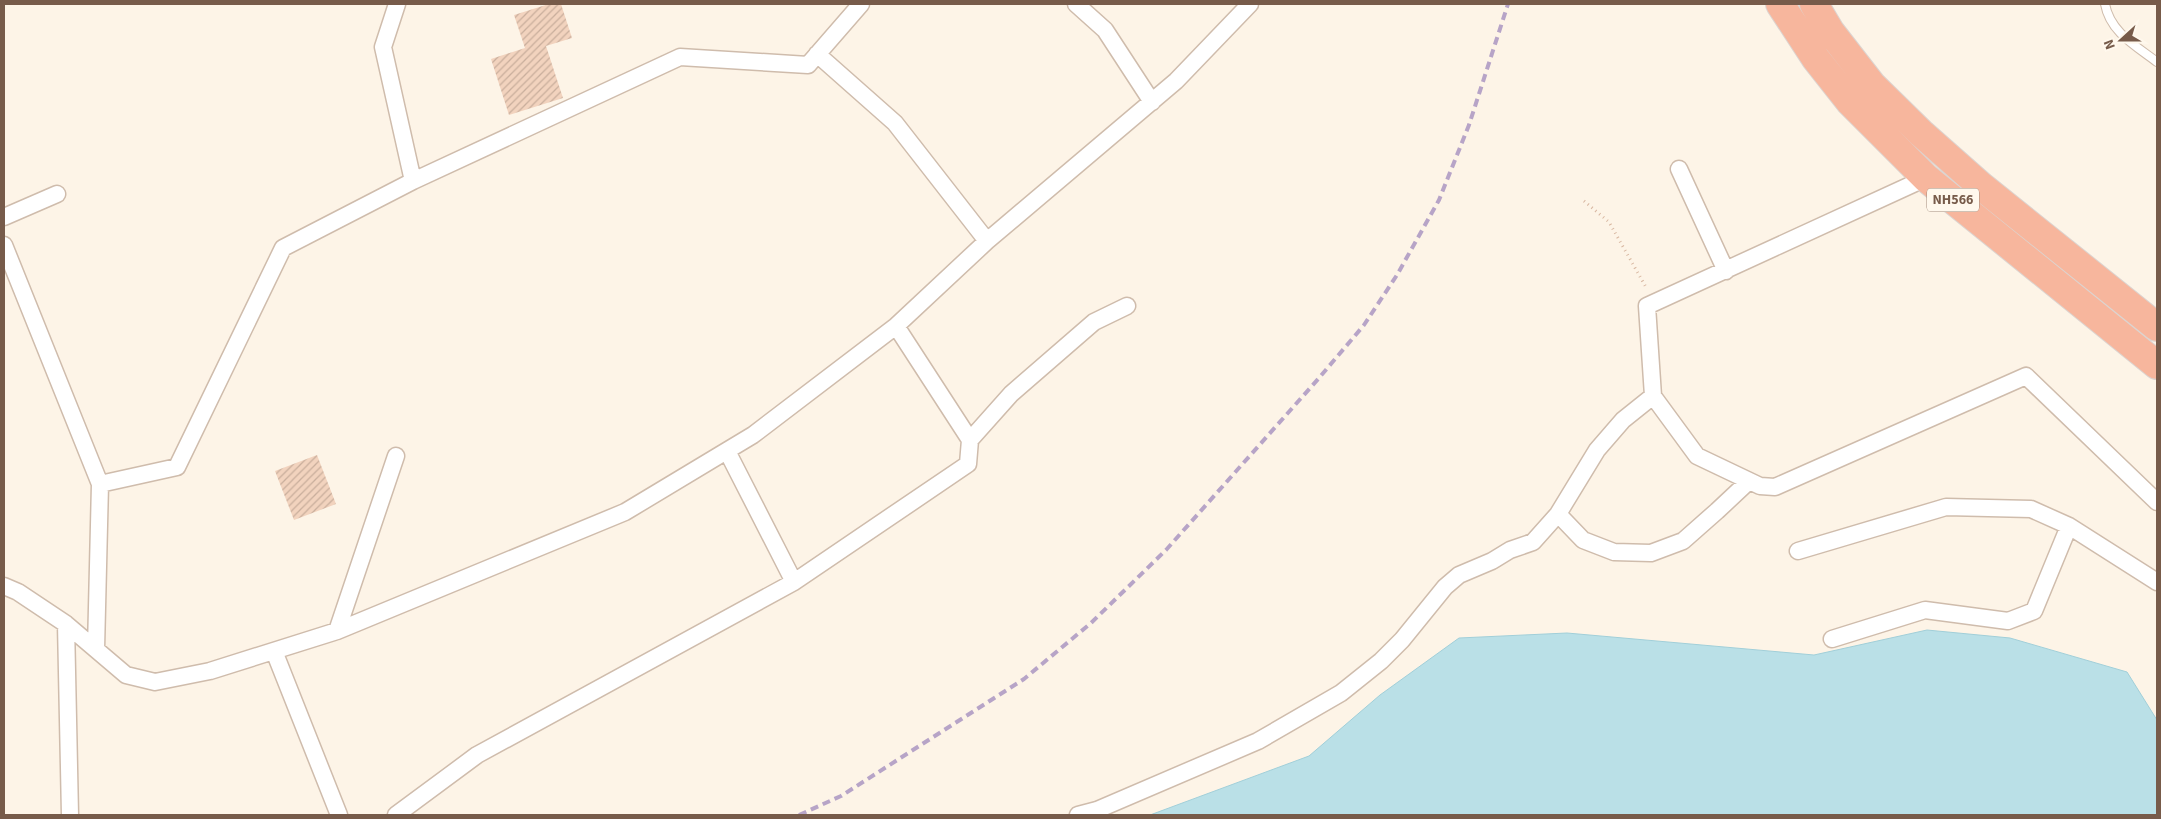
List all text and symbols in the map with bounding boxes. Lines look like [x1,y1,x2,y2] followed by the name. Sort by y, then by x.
[2096,15,2146,65] north arrow
[2099,36,2121,52] text: N
[1927,188,1979,212] road number: NH566

